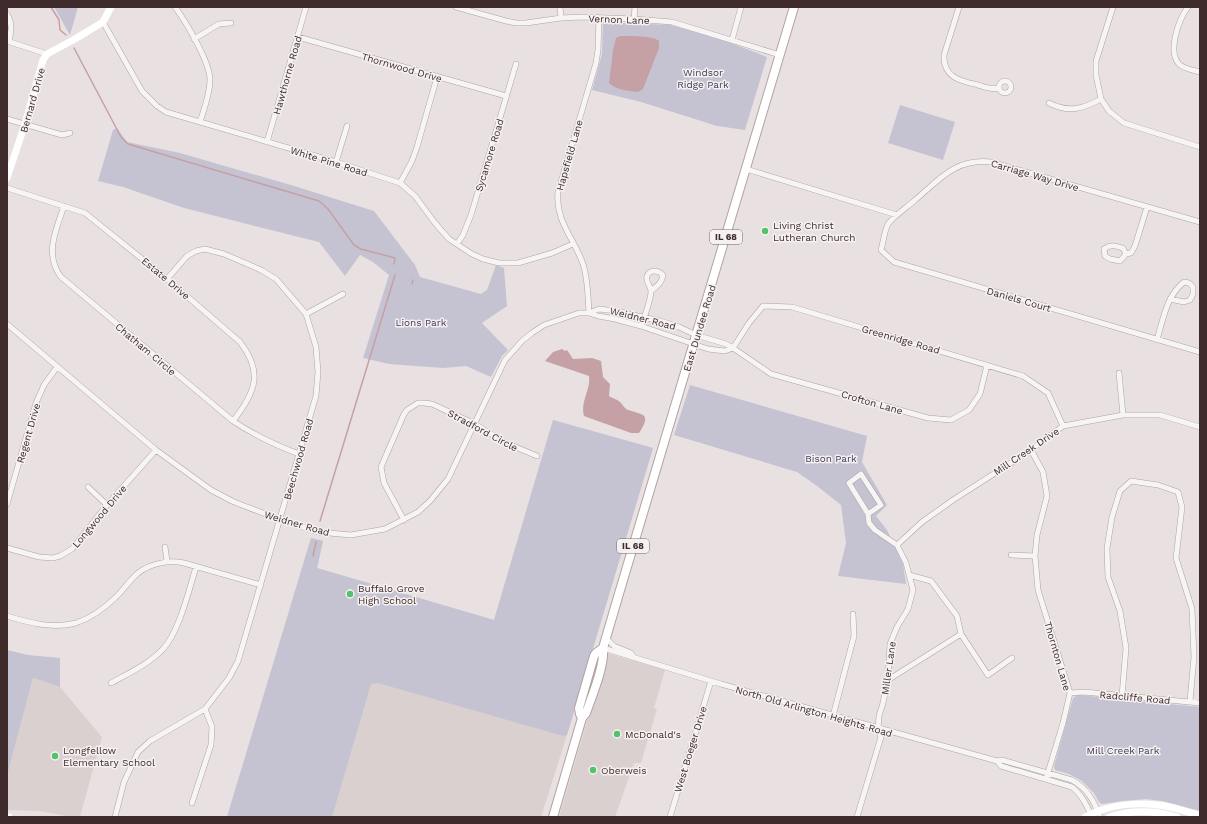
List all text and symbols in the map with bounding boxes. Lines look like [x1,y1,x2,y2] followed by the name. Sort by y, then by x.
[588,13,650,26] street label: Vernon Lane
[271,34,304,116] street label: Hawthorne Road
[360,51,443,84] street label: Thornwood Drive
[18,66,47,134] street label: Bernard Drive
[677,67,729,90] park label: Windsor Ridge Park
[473,117,506,193] street label: Sycamore Road
[554,118,585,192] street label: Hapsfield Lane
[289,144,369,178] street label: White Pine Road
[990,158,1080,193] street label: Carriage Way Drive
[773,220,855,243] place label: Living Christ Lutheran Church
[760,226,770,236] marker: Living Christ Lutheran Church
[710,230,742,244] road number: IL 68
[139,255,192,302] street label: Estate Drive
[681,283,718,373] street label: East Dundee Road
[986,285,1053,314] street label: Daniels Court
[609,305,677,332] street label: Weidner Road
[395,317,447,328] park label: Lions Park
[113,321,178,378] street label: Chatham Circle
[861,323,941,356] street label: Greenridge Road
[840,388,904,417] street label: Crofton Lane
[15,402,42,464] street label: Regent Drive
[446,407,520,454] street label: Stradford Circle
[282,417,315,501] street label: Beechwood Road
[992,425,1061,477] street label: Mill Creek Drive
[805,453,857,464] park label: Bison Park
[70,483,129,550] street label: Longwood Drive
[263,509,331,538] street label: Weidner Road
[617,539,649,553] road number: IL 68
[358,583,425,606] place label: Buffalo Grove High School
[345,589,355,599] marker: Buffalo Grove High School
[1042,620,1073,692] street label: Thornton Lane
[879,640,898,696] street label: Miller Lane
[734,684,894,739] street label: North Old Arlington Heights Road
[1099,689,1171,706] street label: Radcliffe Road
[672,705,709,794] street label: West Boeger Drive
[612,729,622,739] marker: McDonald's
[625,729,681,740] place label: McDonald's
[63,745,155,768] place label: Longfellow Elementary School
[1086,745,1160,756] park label: Mill Creek Park
[50,751,60,761] marker: Longfellow Elementary School
[588,765,598,775] marker: Oberweis
[601,765,646,776] place label: Oberweis

